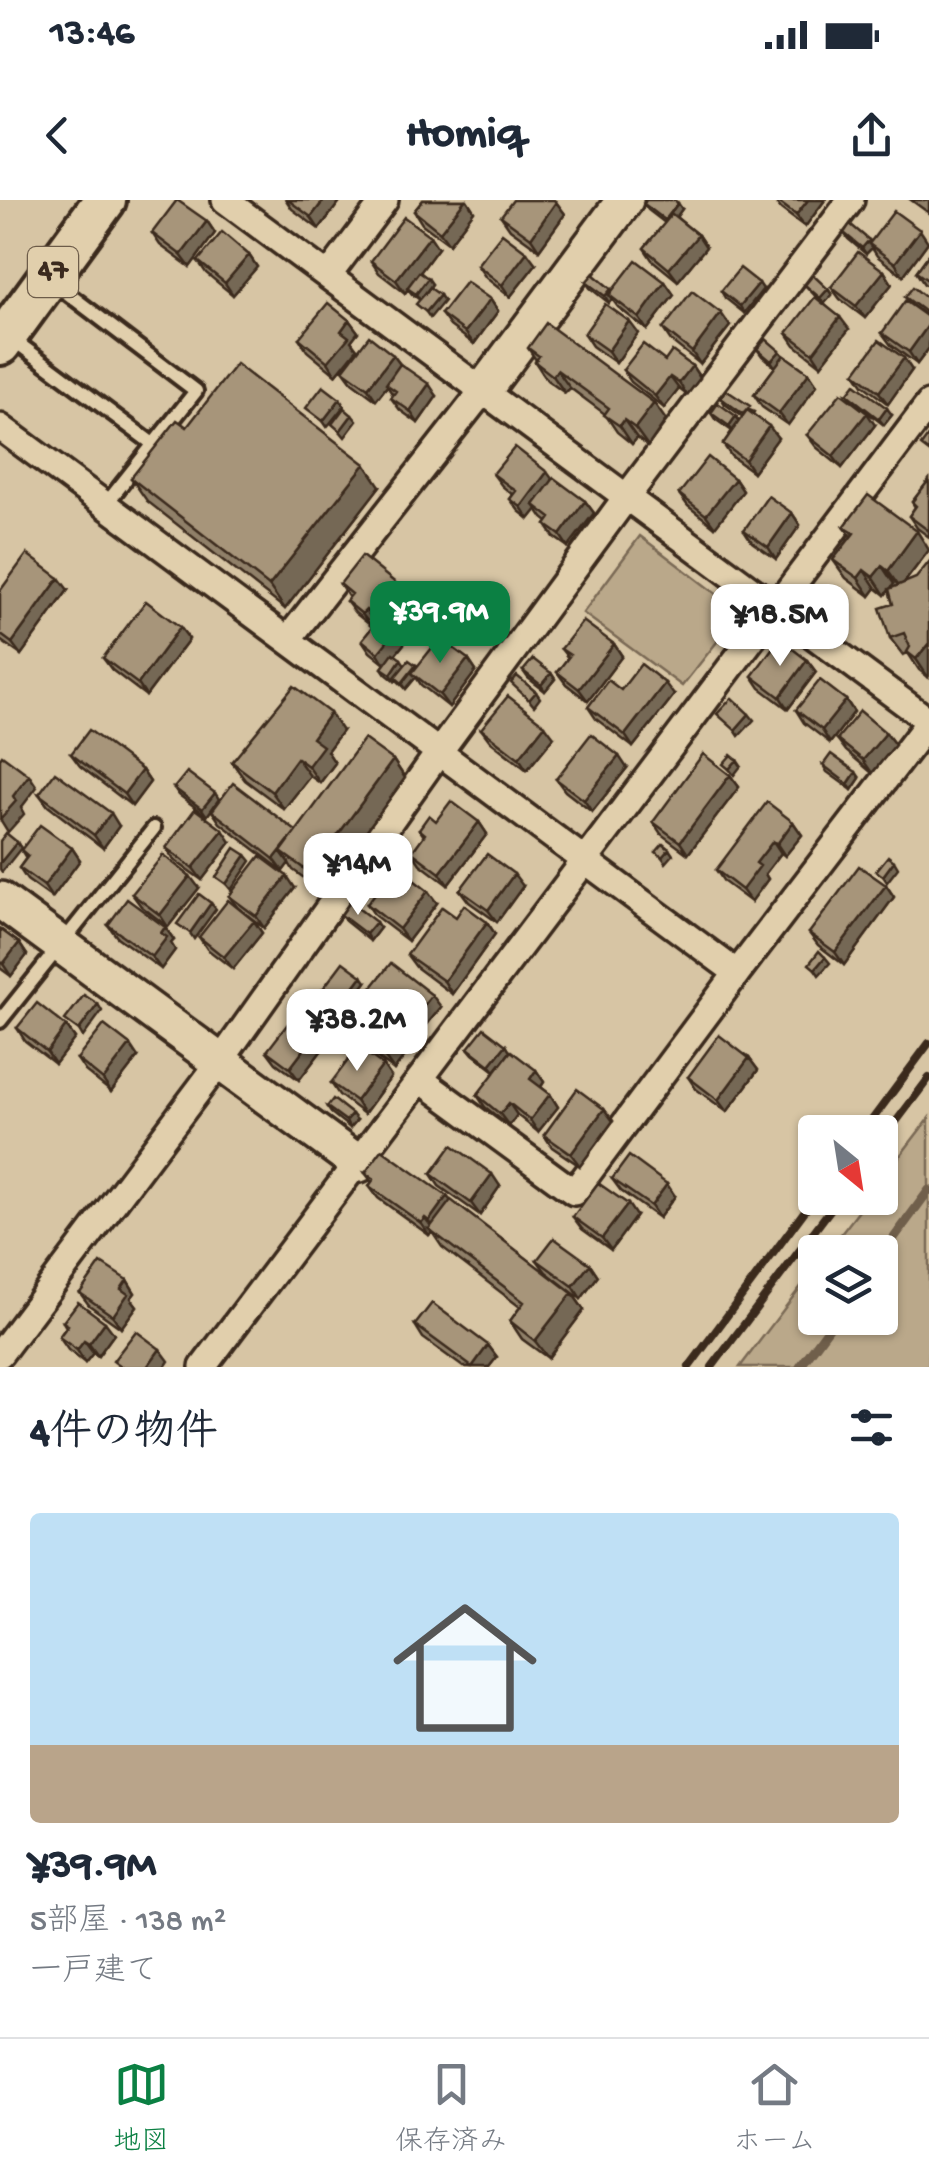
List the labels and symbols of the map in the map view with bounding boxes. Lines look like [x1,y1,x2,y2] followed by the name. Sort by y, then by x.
[28,247,78,297] road number: 47
[359,581,521,666] pin: ¥39.9M
[699,584,861,669] pin: ¥18.5M
[299,833,417,918] pin: ¥14M
[276,989,438,1074] pin: ¥38.2M
[798,1115,898,1215] north arrow

